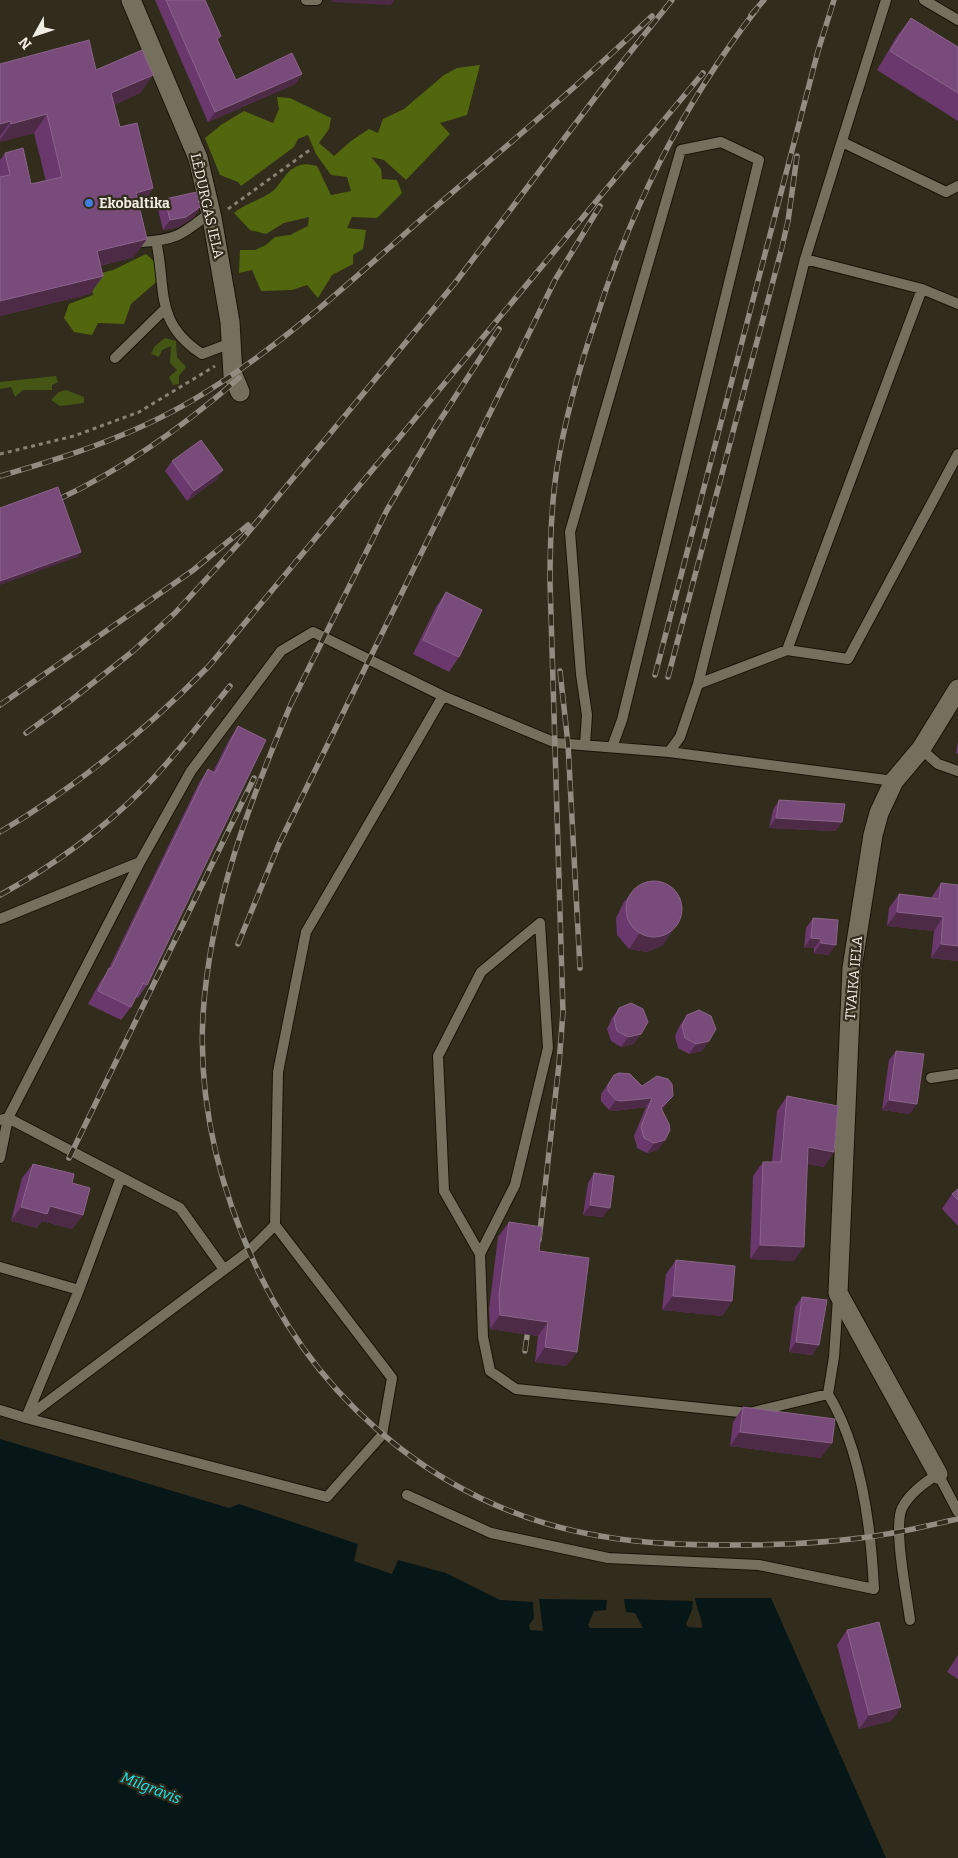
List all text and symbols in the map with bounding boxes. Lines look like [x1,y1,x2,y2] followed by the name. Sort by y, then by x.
[10,10,60,60] north arrow
[15,33,35,53] text: N
[187,152,227,261] street label: LĒDURGAS IELA
[99,195,170,212] place label: Ekobaltika
[83,197,95,209] marker: Ekobaltika
[842,935,866,1021] street label: TVAIKA IELA
[118,1768,184,1808] water label: Mīlgrāvis

